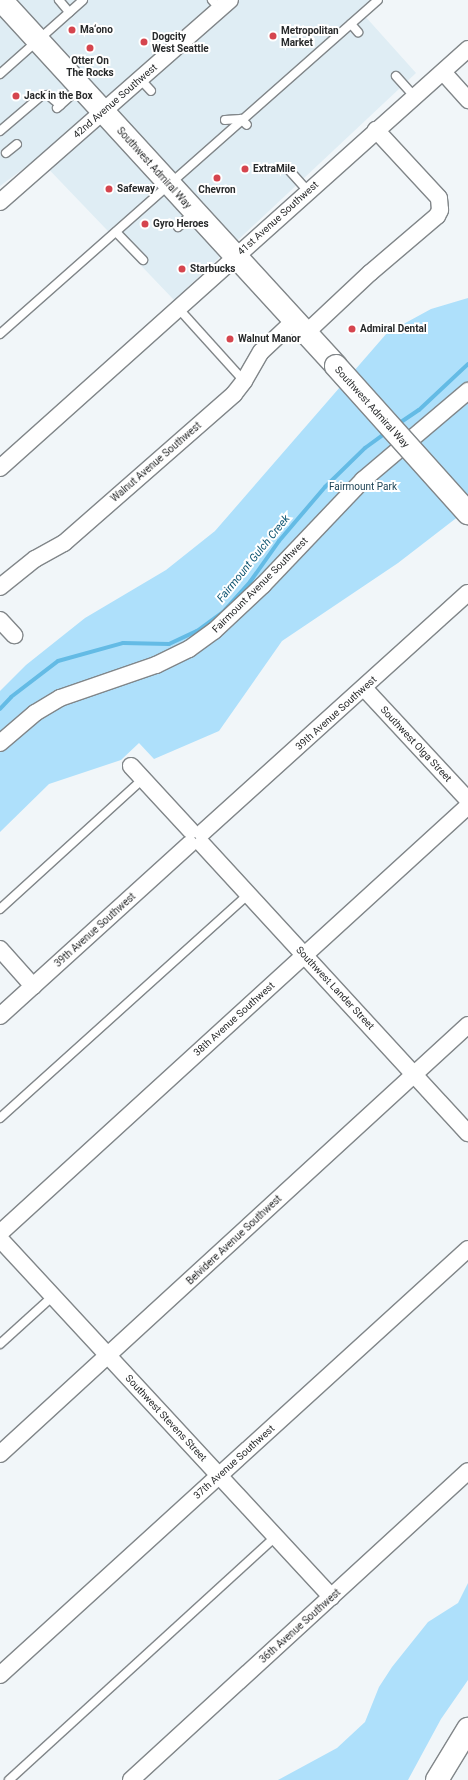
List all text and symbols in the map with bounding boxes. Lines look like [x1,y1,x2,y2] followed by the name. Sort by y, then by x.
[80,24,113,36] place label: Ma‘ono
[281,24,339,48] place label: Metropolitan Market
[67,25,77,35] marker: Ma‘ono
[152,30,209,54] place label: Dogcity West Seattle
[268,31,278,41] marker: Metropolitan Market
[139,37,149,47] marker: Dogcity West Seattle
[85,43,95,53] marker: Otter On The Rocks
[66,54,114,78] place label: Otter On The Rocks
[71,61,159,141] street label: 42nd Avenue Southwest
[24,90,93,102] place label: Jack in the Box
[11,91,21,101] marker: Jack in the Box
[114,125,194,211] street label: Southwest Admiral Way
[253,163,295,175] place label: ExtraMile
[240,164,250,174] marker: ExtraMile
[212,173,222,183] marker: Chevron
[235,179,321,257] street label: 41st Avenue Southwest
[117,183,155,195] place label: Safeway
[104,184,114,194] marker: Safeway
[198,184,236,196] place label: Chevron
[153,218,209,230] place label: Gyro Heroes
[140,219,150,229] marker: Gyro Heroes
[190,263,235,275] place label: Starbucks
[177,264,187,274] marker: Starbucks
[360,323,427,335] place label: Admiral Dental
[347,324,357,334] marker: Admiral Dental
[238,333,301,345] place label: Walnut Manor
[225,334,235,344] marker: Walnut Manor
[332,364,412,450] street label: Southwest Admiral Way
[108,420,204,504] street label: Walnut Avenue Southwest
[329,481,397,493] park label: Fairmount Park
[215,513,293,605] water label: Fairmount Gulch Creek
[210,535,310,635] street label: Fairmount Avenue Southwest
[293,673,379,753] street label: 39th Avenue Southwest
[378,704,454,784] street label: Southwest Olga Street
[52,890,138,970] street label: 39th Avenue Southwest
[293,944,377,1032] street label: Southwest Lander Street
[191,979,277,1059] street label: 38th Avenue Southwest
[184,1193,284,1287] street label: Belvidere Avenue Southwest
[123,1372,209,1464] street label: Southwest Stevens Street
[191,1422,277,1502] street label: 37th Avenue Southwest
[257,1586,343,1666] street label: 36th Avenue Southwest

